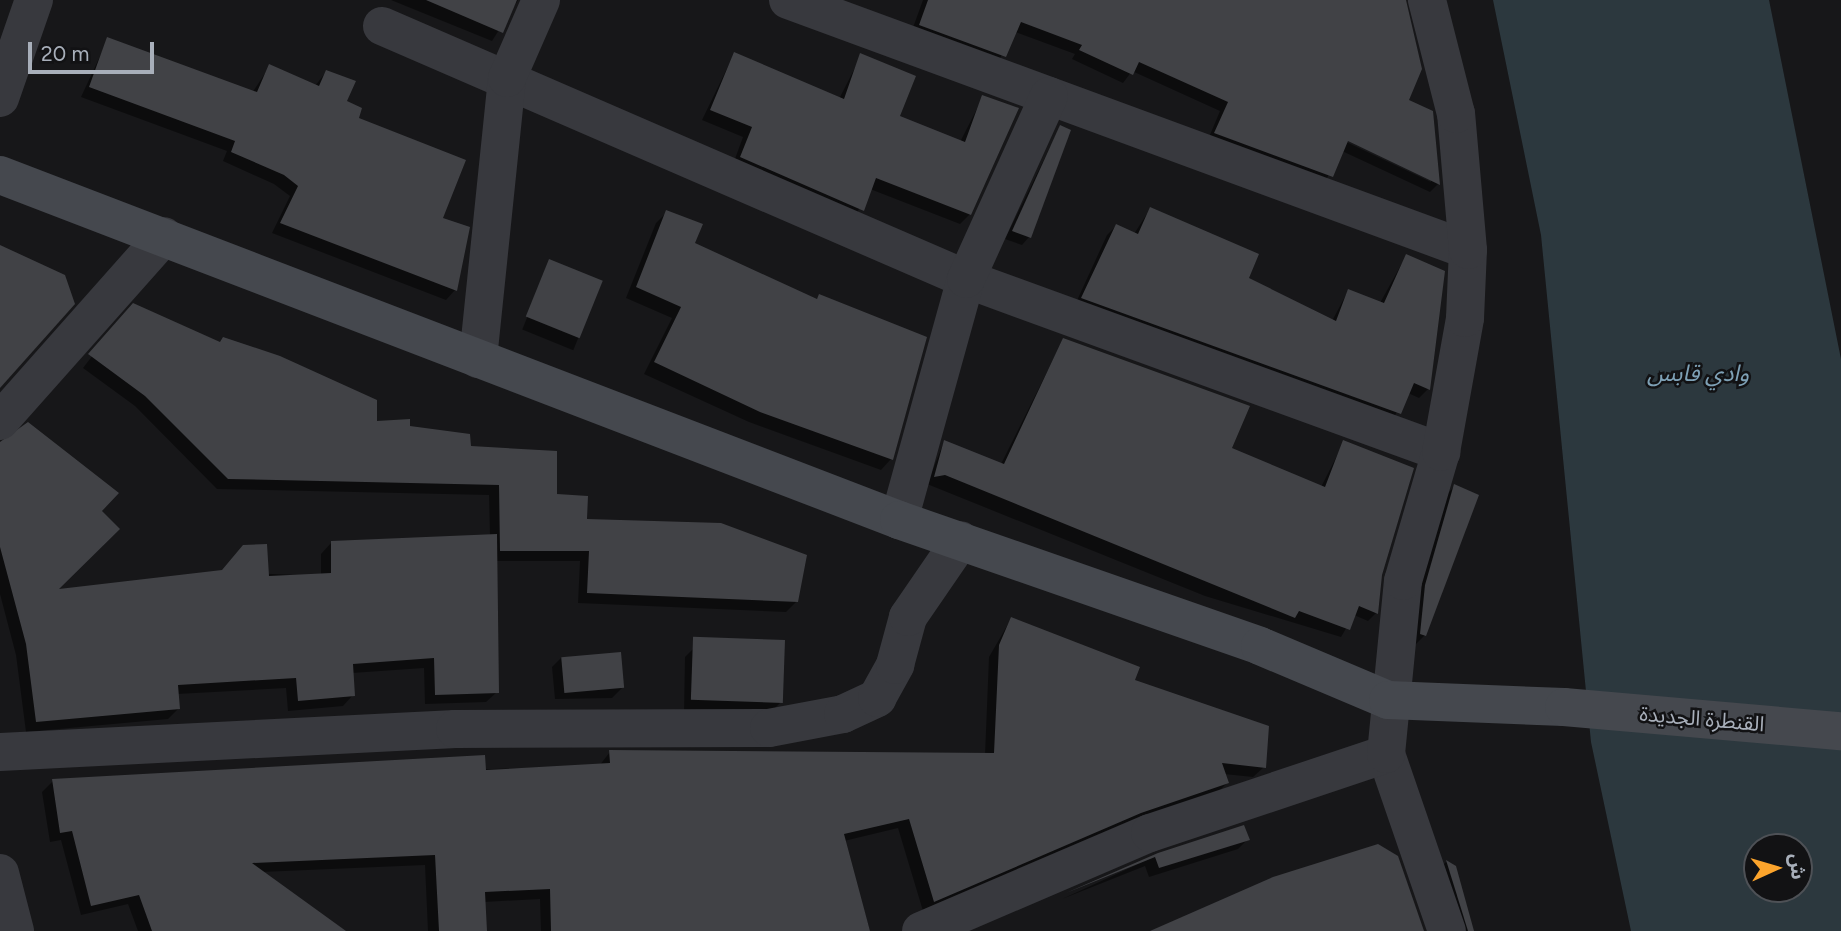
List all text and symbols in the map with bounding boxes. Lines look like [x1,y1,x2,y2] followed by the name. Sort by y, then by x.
[32,28,158,72] scale bar
[41,41,89,66] text: 20 m
[1647,359,1749,387] water label: وادي قابس
[1639,701,1765,737] street label: القنطرة الجديدة
[1743,833,1813,903] north arrow
[1785,853,1810,880] text: ش

